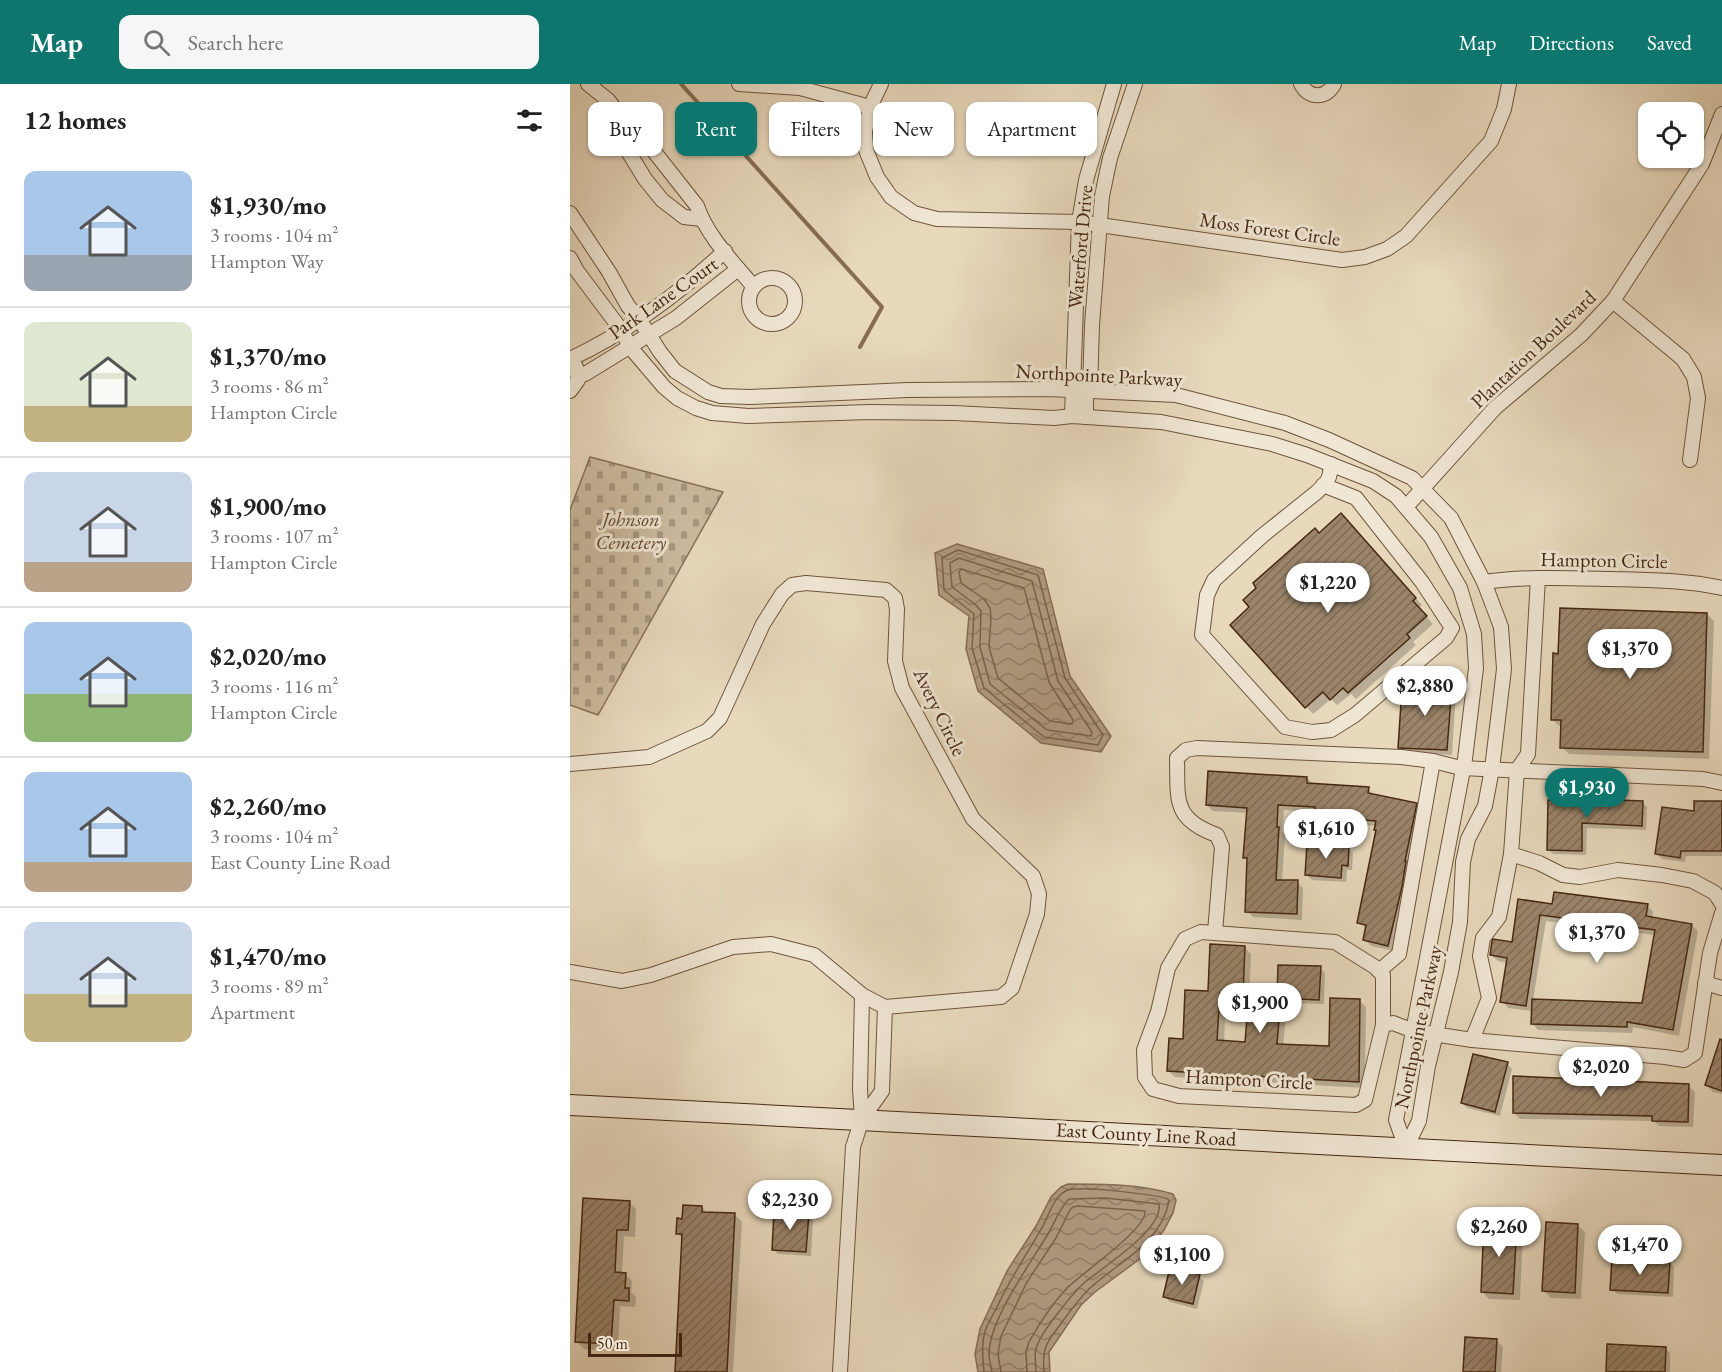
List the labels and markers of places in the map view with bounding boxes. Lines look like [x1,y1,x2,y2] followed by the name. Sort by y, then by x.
[1279,563,1377,614] pin: $1,220
[1581,629,1679,680] pin: $1,370
[1376,666,1474,717] pin: $2,880
[1538,768,1636,819] pin: $1,930
[1277,809,1375,860] pin: $1,610
[1548,913,1646,964] pin: $1,370
[1211,983,1309,1034] pin: $1,900
[1552,1047,1650,1098] pin: $2,020
[741,1180,839,1231] pin: $2,230
[1450,1207,1548,1258] pin: $2,260
[1591,1225,1689,1276] pin: $1,470
[1133,1235,1231,1286] pin: $1,100

